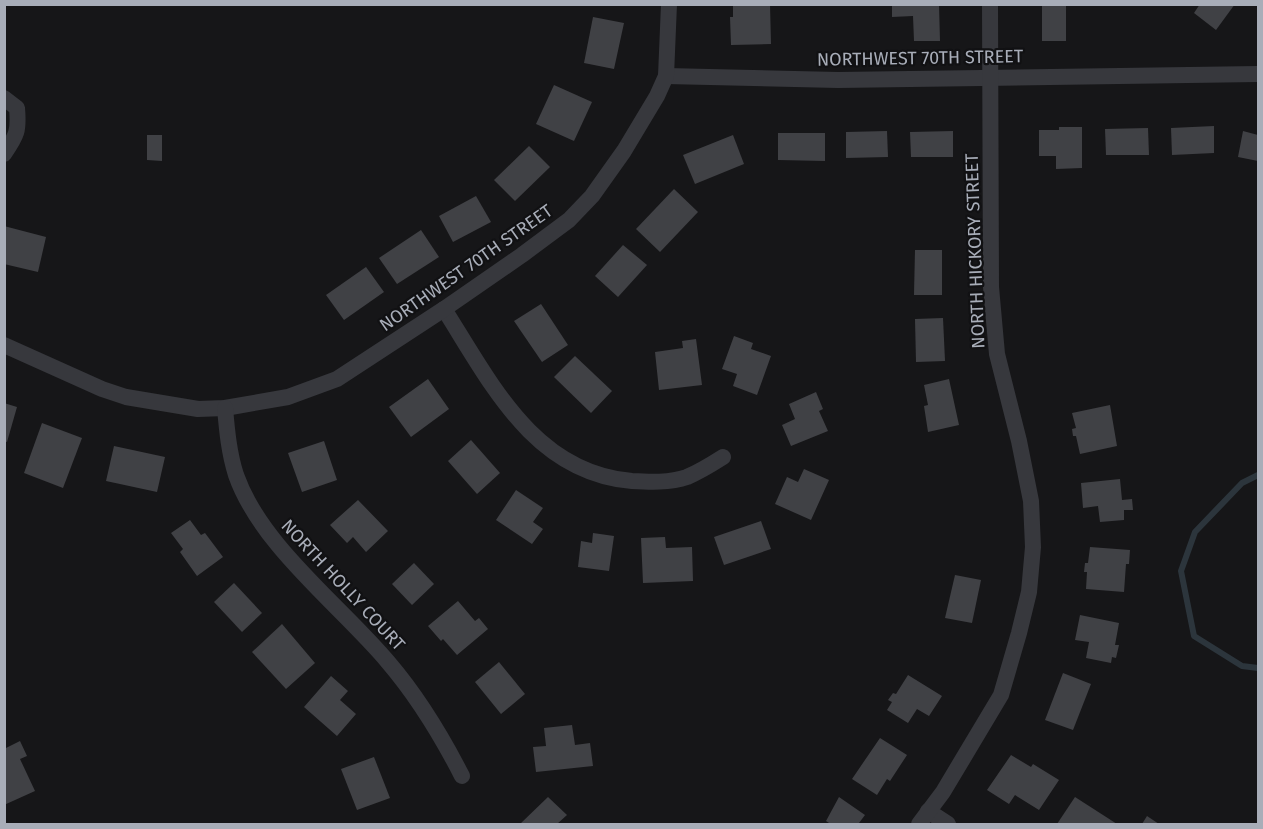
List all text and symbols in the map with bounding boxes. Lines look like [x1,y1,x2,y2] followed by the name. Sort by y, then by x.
[817,45,1024,71] street label: NORTHWEST 70TH STREET
[961,152,989,349] street label: NORTH HICKORY STREET
[375,199,557,336] street label: NORTHWEST 70TH STREET
[277,515,410,656] street label: NORTH HOLLY COURT

